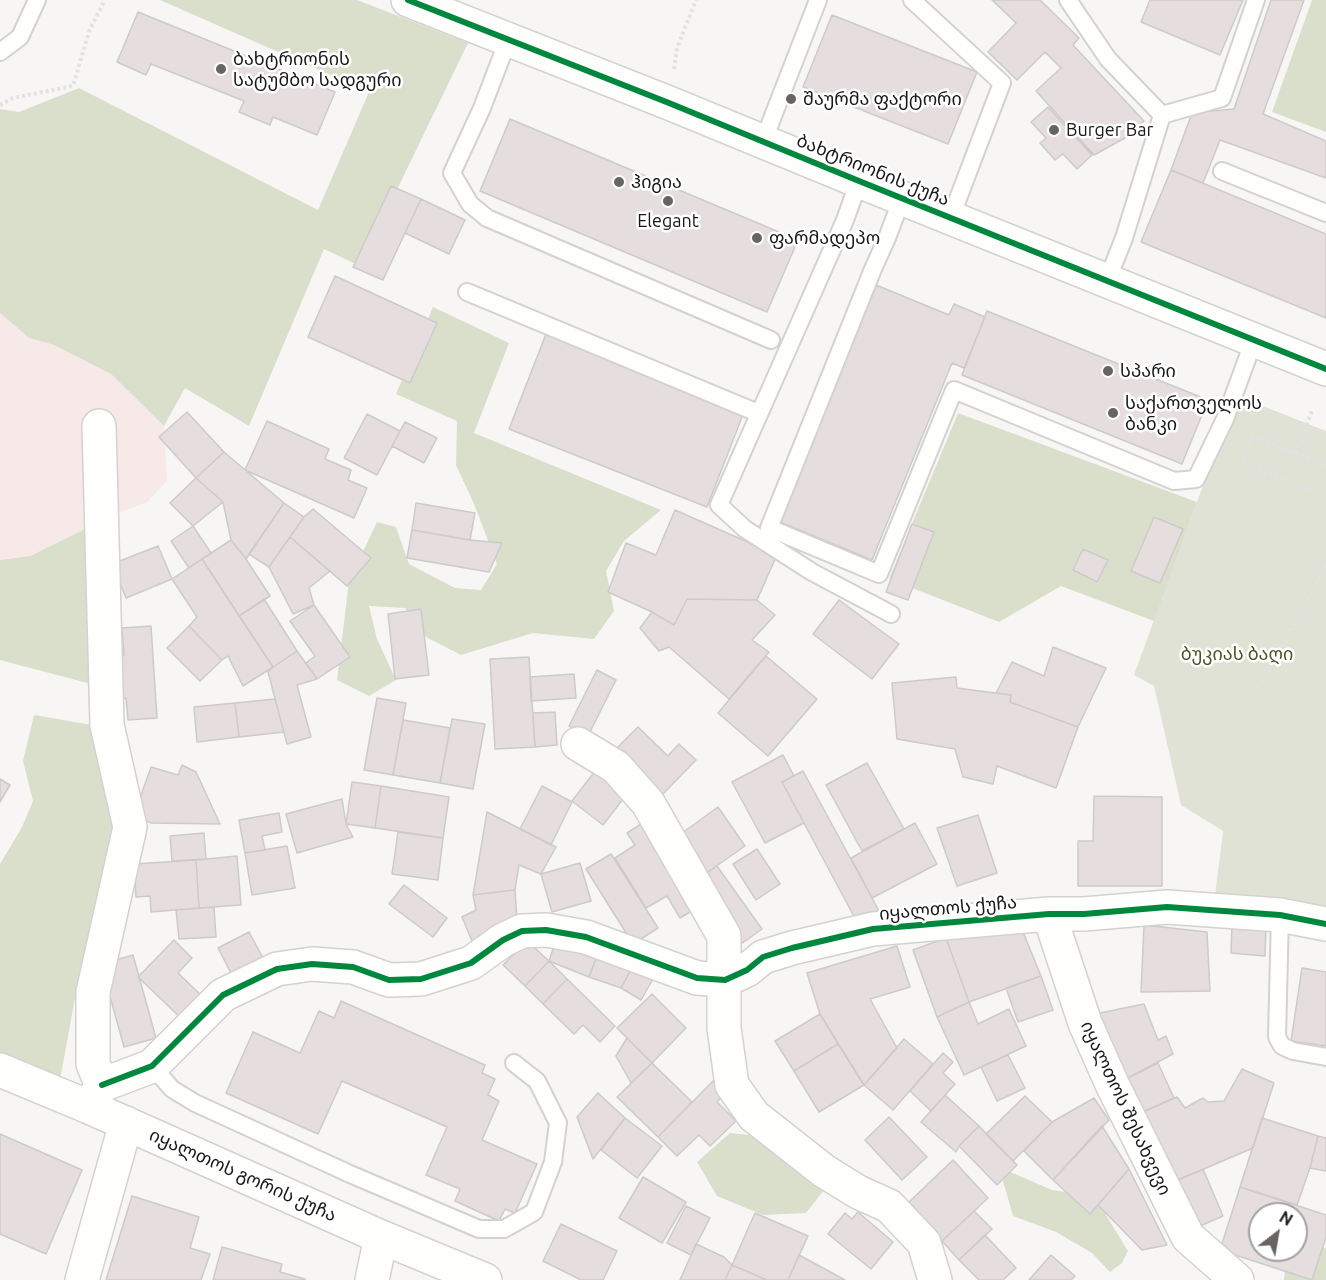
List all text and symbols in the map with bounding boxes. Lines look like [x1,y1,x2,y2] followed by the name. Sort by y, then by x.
[233,48,401,90] place label: ბახტრიონის სატუმბო სადგური
[214,62,228,76] marker: ბახტრიონის სატუმბო სადგური
[803,88,962,110] place label: შაურმა ფაქტორი
[784,92,798,106] marker: შაურმა ფაქტორი
[1066,119,1153,141] place label: Burger Bar
[1047,123,1061,137] marker: Burger Bar
[793,129,953,211] street label: ბახტრიონის ქუჩა
[631,171,682,193] place label: ჰიგია
[612,175,626,189] marker: ჰიგია
[661,194,675,208] marker: Elegant
[637,210,699,232] place label: Elegant
[769,227,880,249] place label: ფარმადეპო
[750,231,764,245] marker: ფარმადეპო
[1120,360,1176,382] place label: სპარი
[1101,364,1115,378] marker: სპარი
[1125,392,1262,434] place label: საქართველოს ბანკი
[1106,406,1120,420] marker: საქართველოს ბანკი
[1181,643,1293,665] park label: ბუკიას ბაღი
[878,891,1018,925] street label: იყალთოს ქუჩა
[1076,1017,1176,1199] street label: იყალთოს შესახვევი
[146,1124,340,1226] street label: იყალთოს გორის ქუჩა
[1248,1202,1308,1262] north arrow
[1276,1207,1296,1229] text: N

